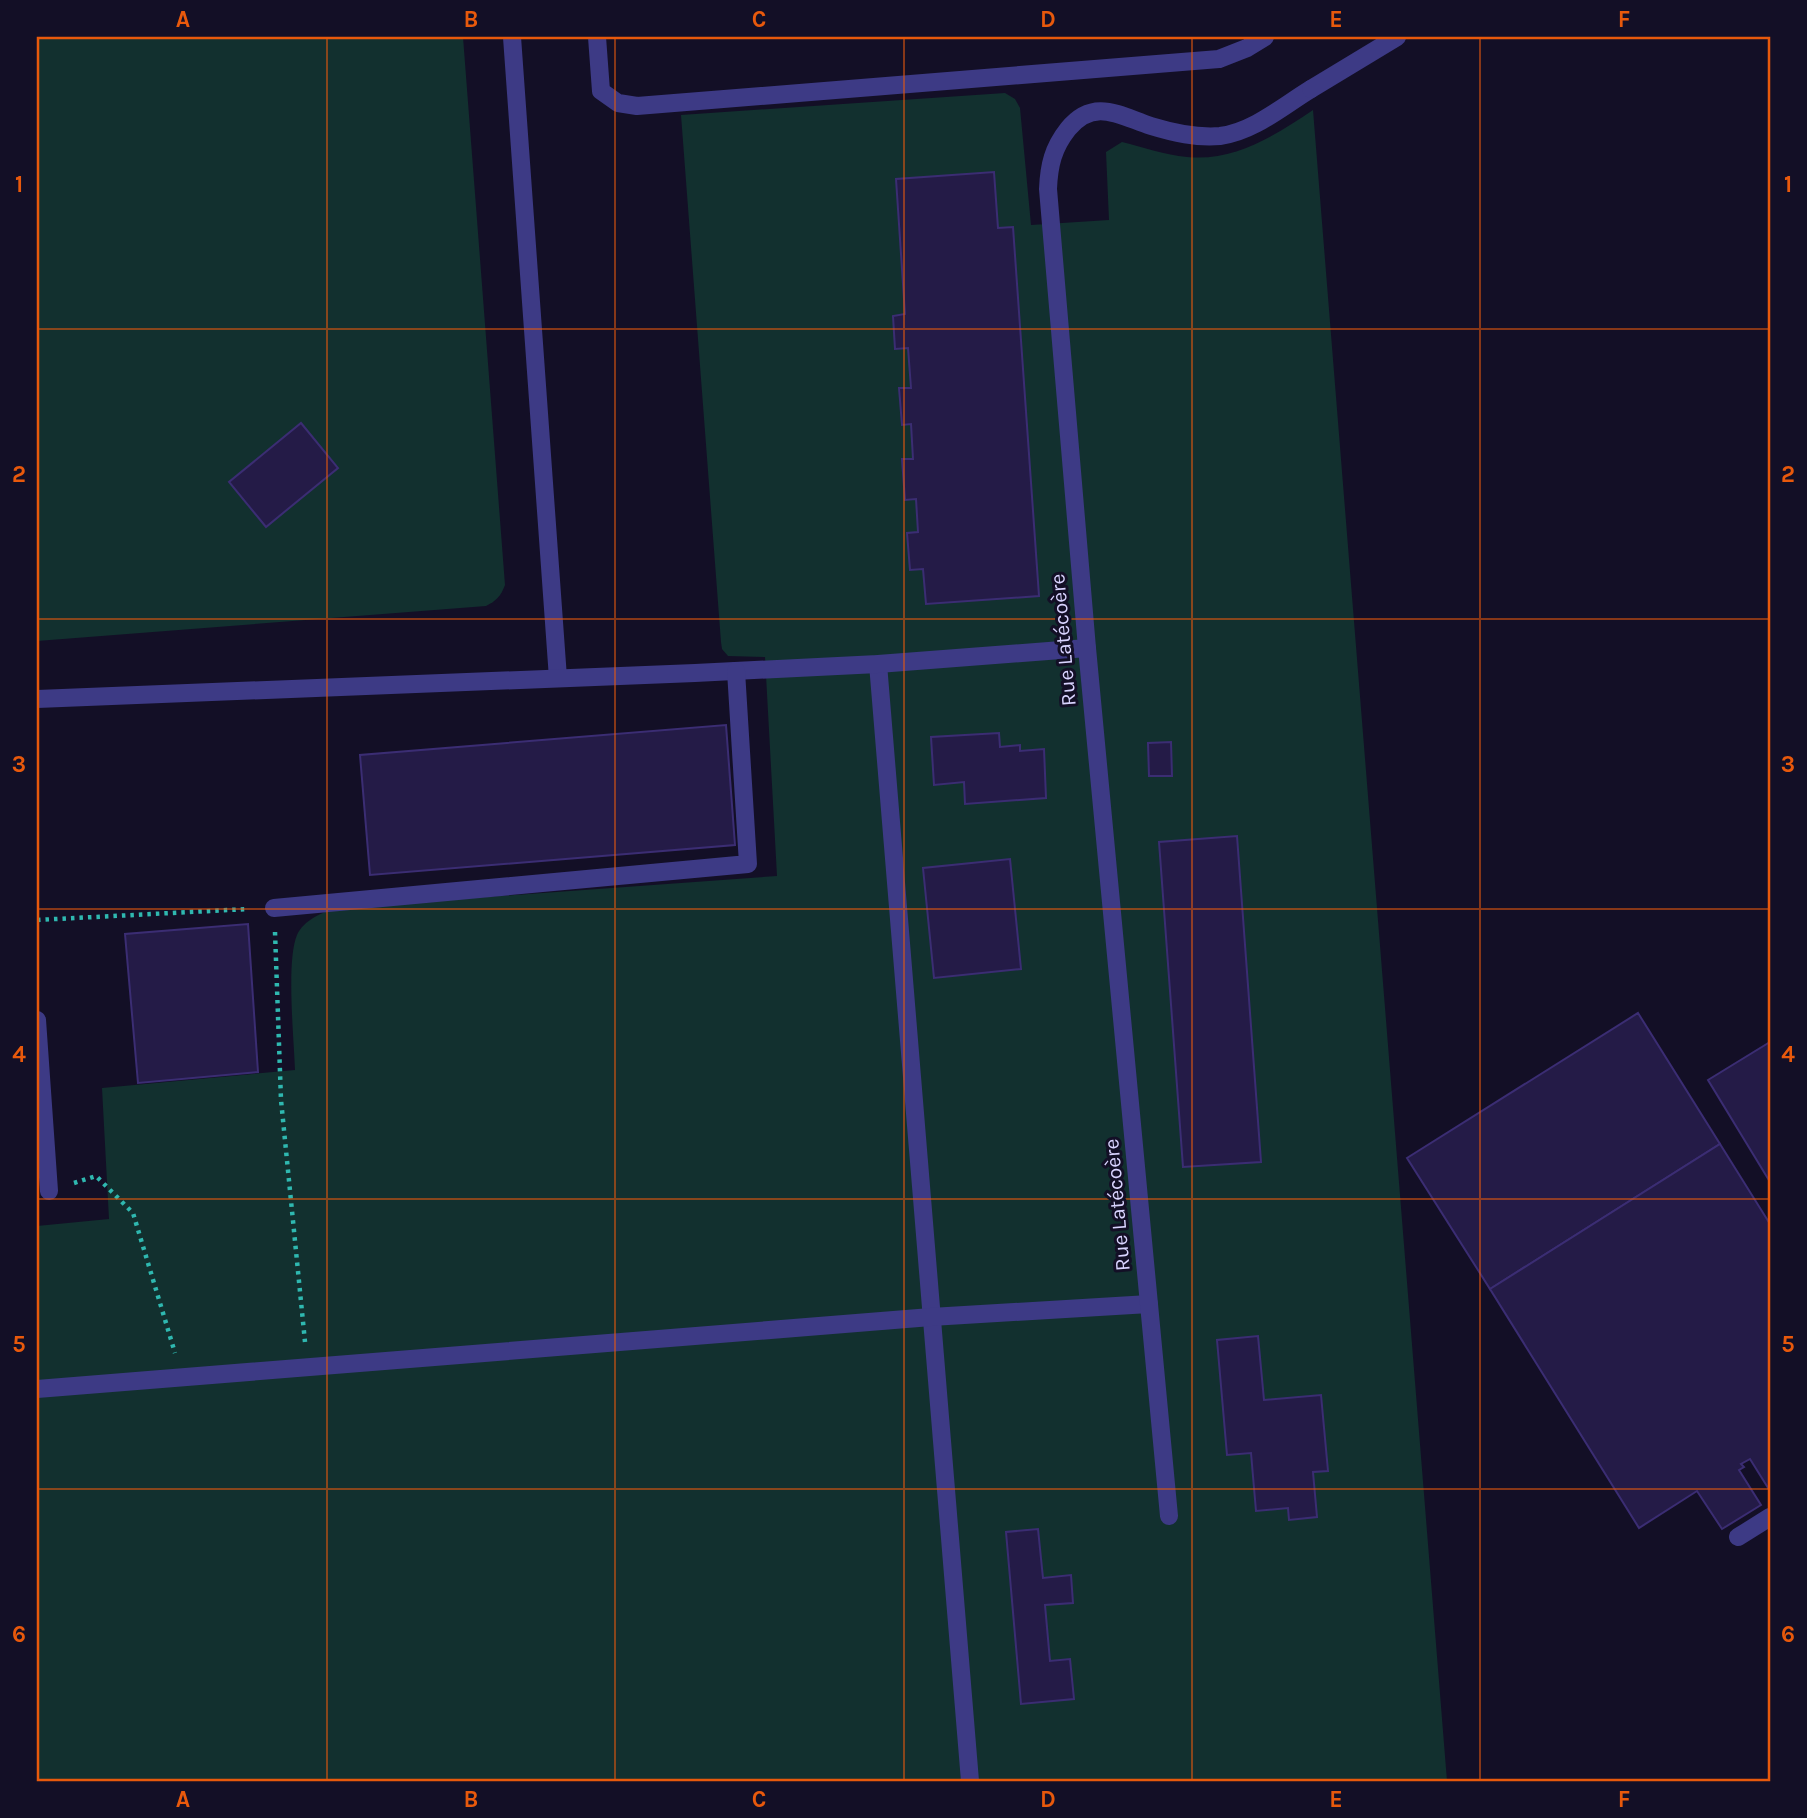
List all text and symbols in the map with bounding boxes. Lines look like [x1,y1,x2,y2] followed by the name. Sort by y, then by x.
[176,6,190,33] text: A
[464,6,478,33] text: B
[752,6,766,33] text: C
[1040,6,1056,33] text: D
[1329,6,1343,33] text: E
[1618,6,1630,33] text: F
[15,171,23,198] text: 1
[1784,171,1792,198] text: 1
[12,461,26,488] text: 2
[1781,461,1795,488] text: 2
[1045,573,1081,707] street label: Rue Latécoère
[12,751,26,778] text: 3
[1781,751,1795,778] text: 3
[12,1041,26,1068] text: 4
[1781,1041,1795,1068] text: 4
[1099,1138,1135,1272] street label: Rue Latécoère
[12,1331,26,1358] text: 5
[1781,1331,1795,1358] text: 5
[12,1621,26,1648] text: 6
[1781,1621,1795,1648] text: 6
[176,1786,190,1813] text: A
[464,1786,478,1813] text: B
[752,1786,766,1813] text: C
[1040,1786,1056,1813] text: D
[1329,1786,1343,1813] text: E
[1618,1786,1630,1813] text: F

